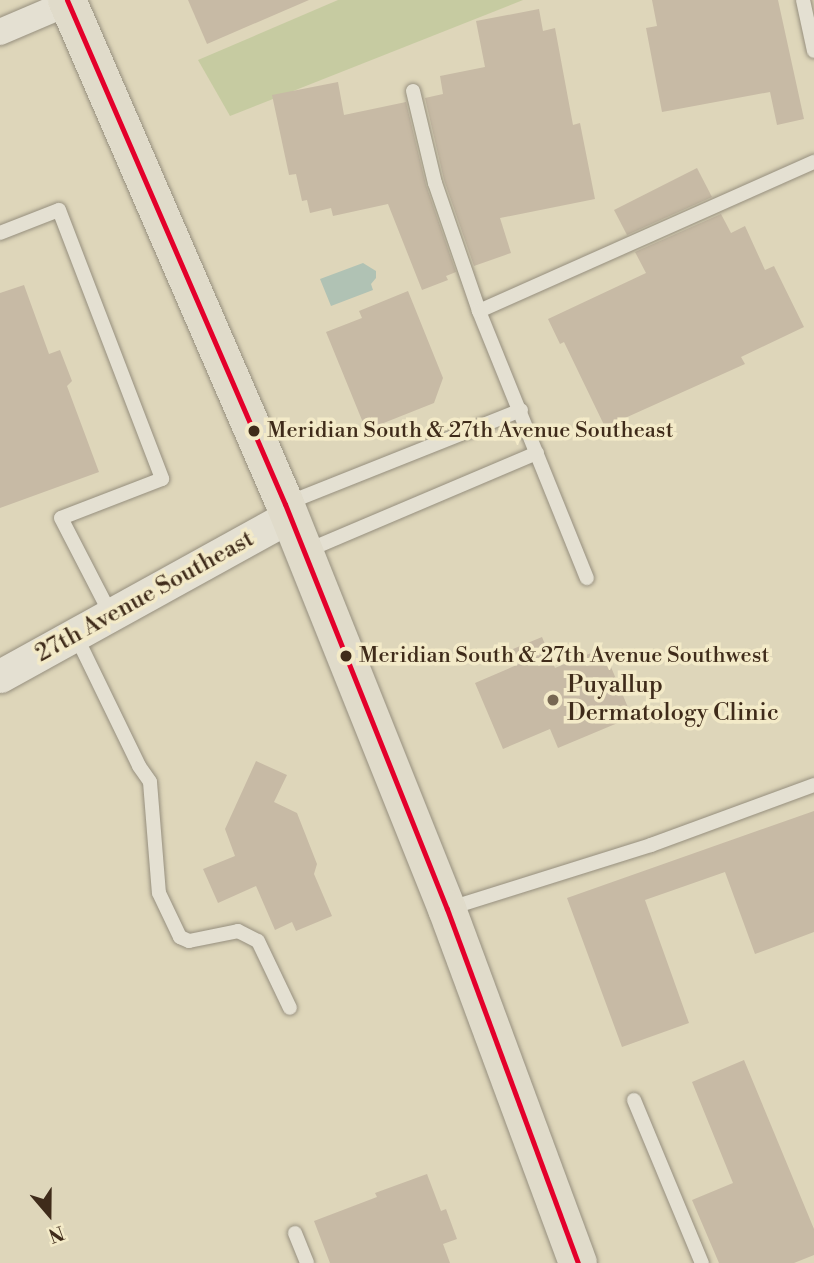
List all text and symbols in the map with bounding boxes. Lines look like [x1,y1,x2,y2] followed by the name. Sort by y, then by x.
[267,418,673,444] place label: Meridian South & 27th Avenue Southeast
[247,424,261,438] marker: Meridian South & 27th Avenue Southeast
[31,525,259,669] street label: 27th Avenue Southeast
[359,643,769,669] place label: Meridian South & 27th Avenue Southwest
[339,649,353,663] marker: Meridian South & 27th Avenue Southwest
[567,672,779,728] place label: Puyallup Dermatology Clinic
[545,692,561,708] marker: Puyallup Dermatology Clinic
[14,1179,84,1249] north arrow
[45,1220,67,1248] text: N

